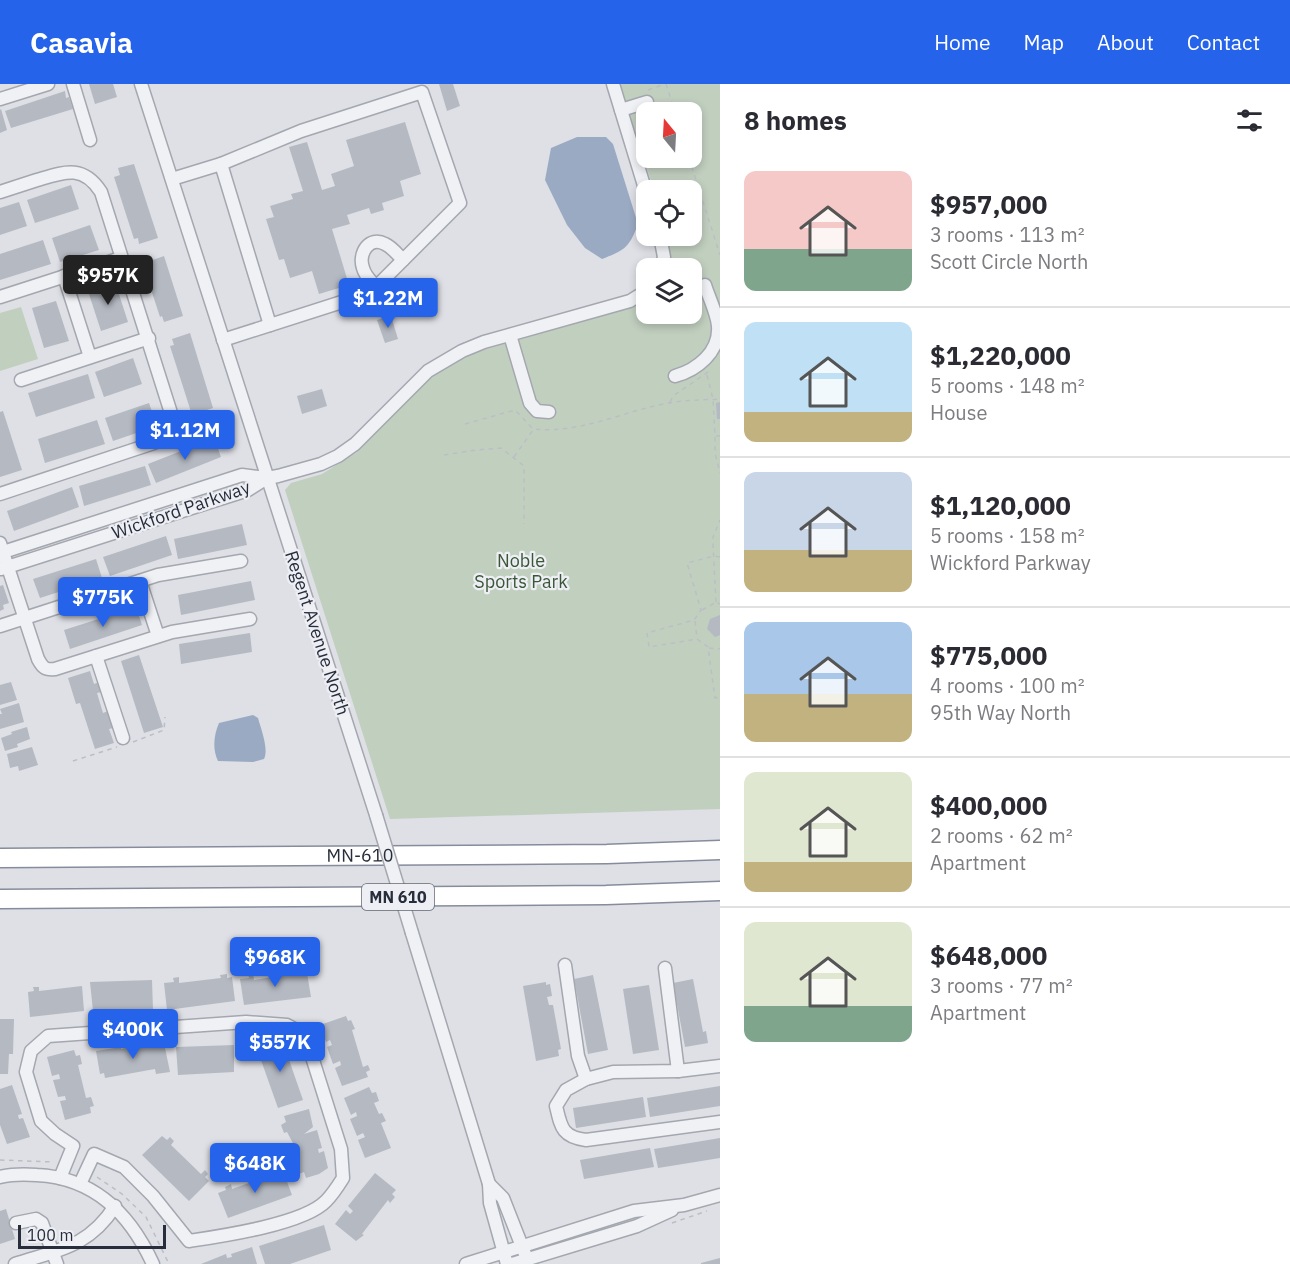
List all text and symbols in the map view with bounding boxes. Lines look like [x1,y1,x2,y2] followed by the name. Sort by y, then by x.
[30,24,133,61] text: Casavia
[934,28,991,56] text: Home
[1024,28,1064,56] text: Map
[1097,28,1154,56] text: About
[1187,28,1260,56] text: Contact
[636,102,702,168] north arrow
[636,102,702,324] map controls
[744,103,847,137] text: 8 homes
[1233,104,1266,137] icon: filters
[636,180,702,246] button: locate
[930,187,1047,221] text: $957,000
[792,195,864,267] icon: home
[930,221,1085,248] text: 3 rooms · 113 m²
[930,248,1088,275] text: Scott Circle North
[66,255,150,306] pin: $957K
[636,258,702,324] button: layers
[77,261,139,288] text: $957K
[339,278,437,329] pin: $1.22M
[353,284,423,311] text: $1.22M
[930,338,1071,372] text: $1,220,000
[792,346,864,418] icon: home
[930,372,1085,399] text: 5 rooms · 148 m²
[930,399,987,426] text: House
[136,410,234,461] pin: $1.12M
[150,416,220,443] text: $1.12M
[109,475,253,544] street label: Wickford Parkway
[930,488,1071,522] text: $1,120,000
[792,496,864,568] icon: home
[930,522,1085,549] text: 5 rooms · 158 m²
[280,548,355,718] street label: Regent Avenue North
[474,549,568,593] park label: Noble Sports Park
[930,549,1091,576] text: Wickford Parkway
[61,577,145,628] pin: $775K
[72,583,134,610] text: $775K
[930,638,1047,672] text: $775,000
[792,646,864,718] icon: home
[930,672,1085,699] text: 4 rooms · 100 m²
[930,699,1071,726] text: 95th Way North
[930,788,1047,822] text: $400,000
[792,796,864,868] icon: home
[930,822,1073,849] text: 2 rooms · 62 m²
[326,843,394,867] street label: MN-610
[930,849,1026,876] text: Apartment
[362,884,434,910] road number: MN 610
[233,937,317,988] pin: $968K
[930,938,1047,972] text: $648,000
[244,943,306,970] text: $968K
[792,946,864,1018] icon: home
[930,972,1073,999] text: 3 rooms · 77 m²
[930,999,1026,1026] text: Apartment
[91,1009,175,1060] pin: $400K
[102,1015,164,1042] text: $400K
[238,1022,322,1073] pin: $557K
[249,1028,311,1055] text: $557K
[213,1143,297,1194] pin: $648K
[224,1149,286,1176] text: $648K
[18,1222,166,1250] scale bar
[27,1225,74,1245] text: 100 m

